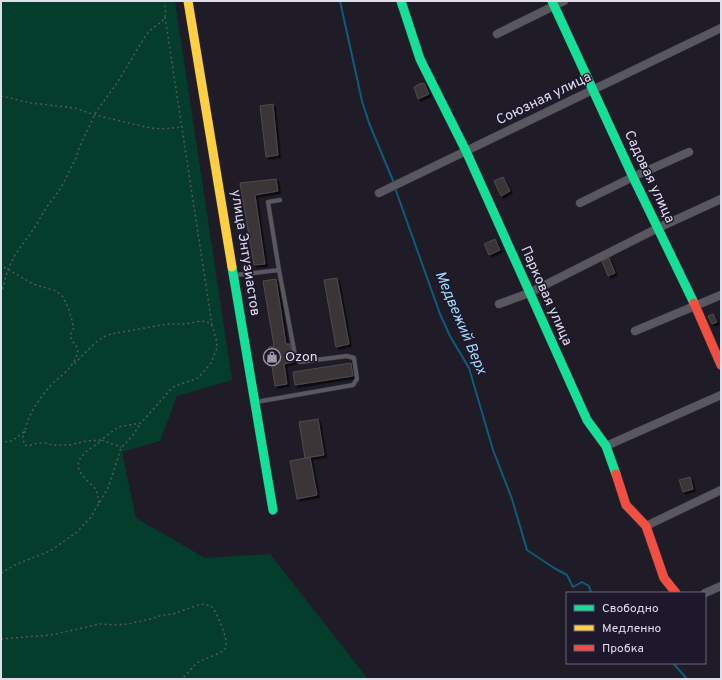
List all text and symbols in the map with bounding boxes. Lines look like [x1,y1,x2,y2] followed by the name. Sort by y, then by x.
[494,69,594,129] street label: Союзная улица
[620,128,678,226] street label: Садовая улица
[227,189,263,317] street label: улица Энтузиастов
[516,244,576,348] street label: Парковая улица
[430,268,491,379] water label: Медвежий Верх
[262,347,282,367] shop icon: Ozon
[285,349,318,366] place label: Ozon
[566,592,706,664] legend
[602,601,659,617] text: Свободно
[602,621,662,637] text: Медленно
[602,641,644,657] text: Пробка

